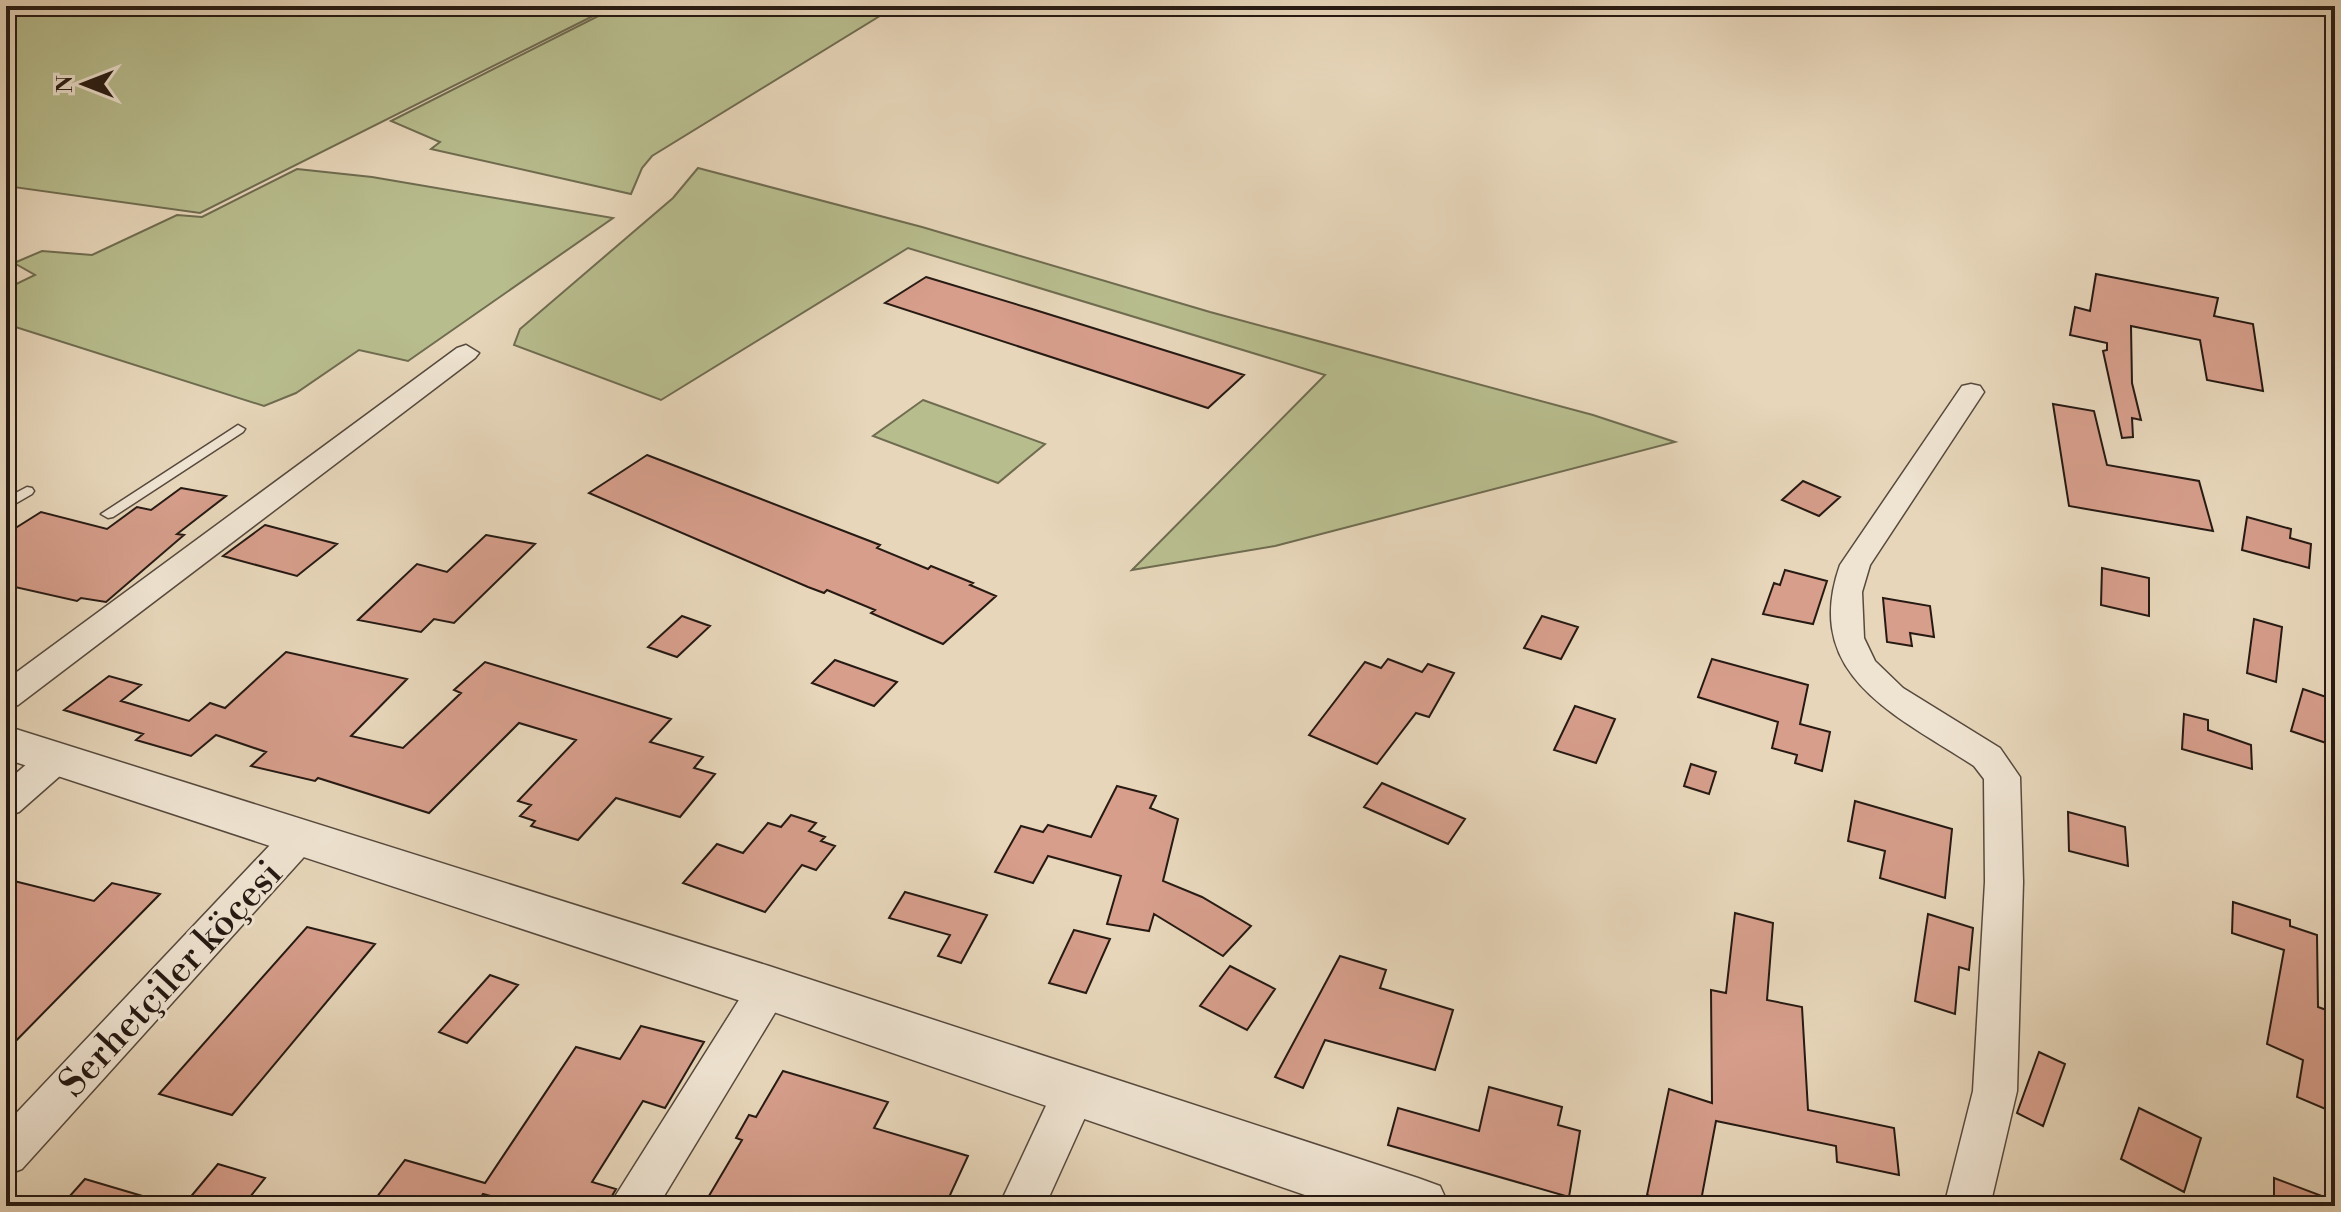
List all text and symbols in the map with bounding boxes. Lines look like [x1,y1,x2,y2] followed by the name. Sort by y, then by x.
[44,44,124,124] north arrow
[52,75,79,93] text: N
[49,851,293,1107] street label: Serhetçiler köçesi

